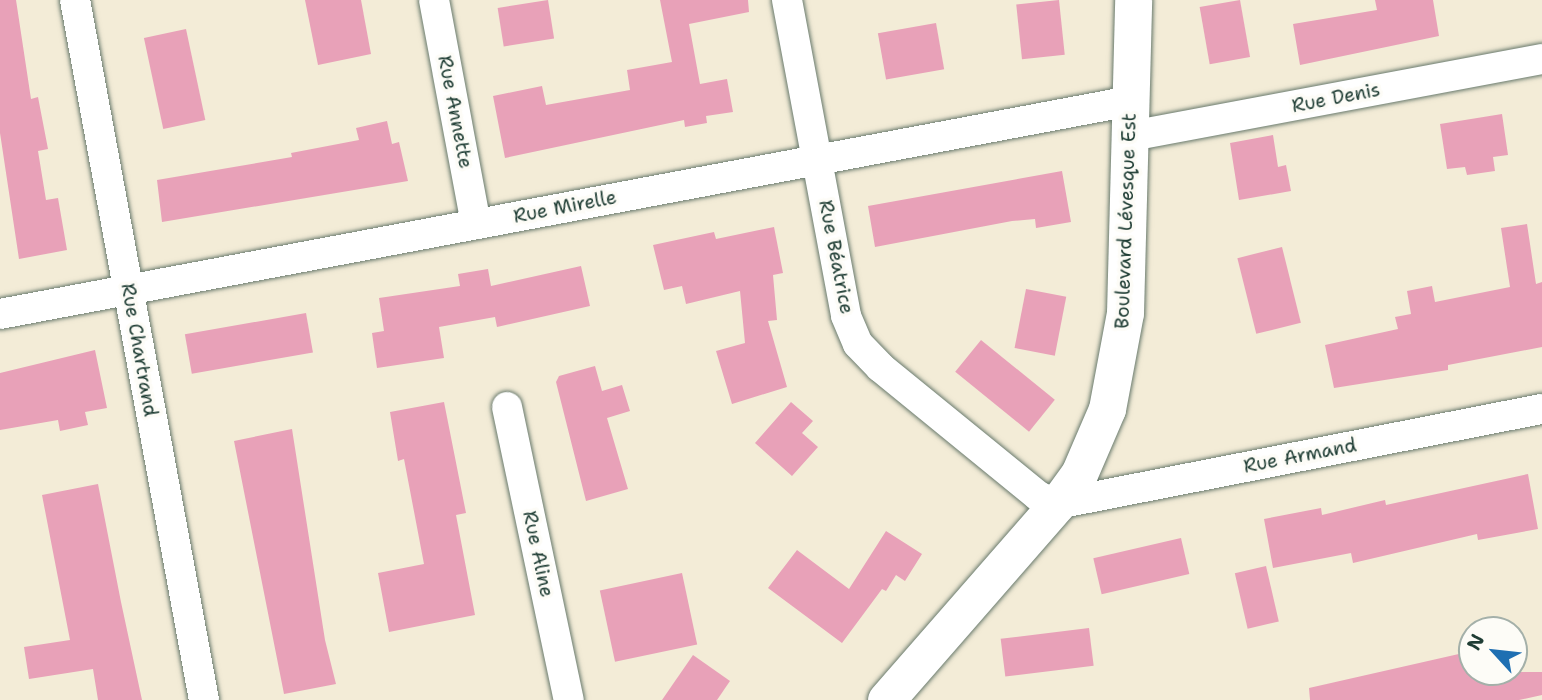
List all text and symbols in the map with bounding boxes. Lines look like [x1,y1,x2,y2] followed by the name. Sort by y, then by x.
[433,54,477,170] street label: Rue Annette
[1290,78,1382,118] street label: Rue Denis
[1111,113,1141,329] street label: Boulevard Lévesque Est
[512,186,618,228] street label: Rue Mirelle
[814,198,858,316] street label: Rue Béatrice
[116,282,162,418] street label: Rue Chartrand
[1242,434,1358,478] street label: Rue Armand
[518,509,558,599] street label: Rue Aline
[1458,616,1528,686] north arrow
[1461,630,1490,655] text: N

